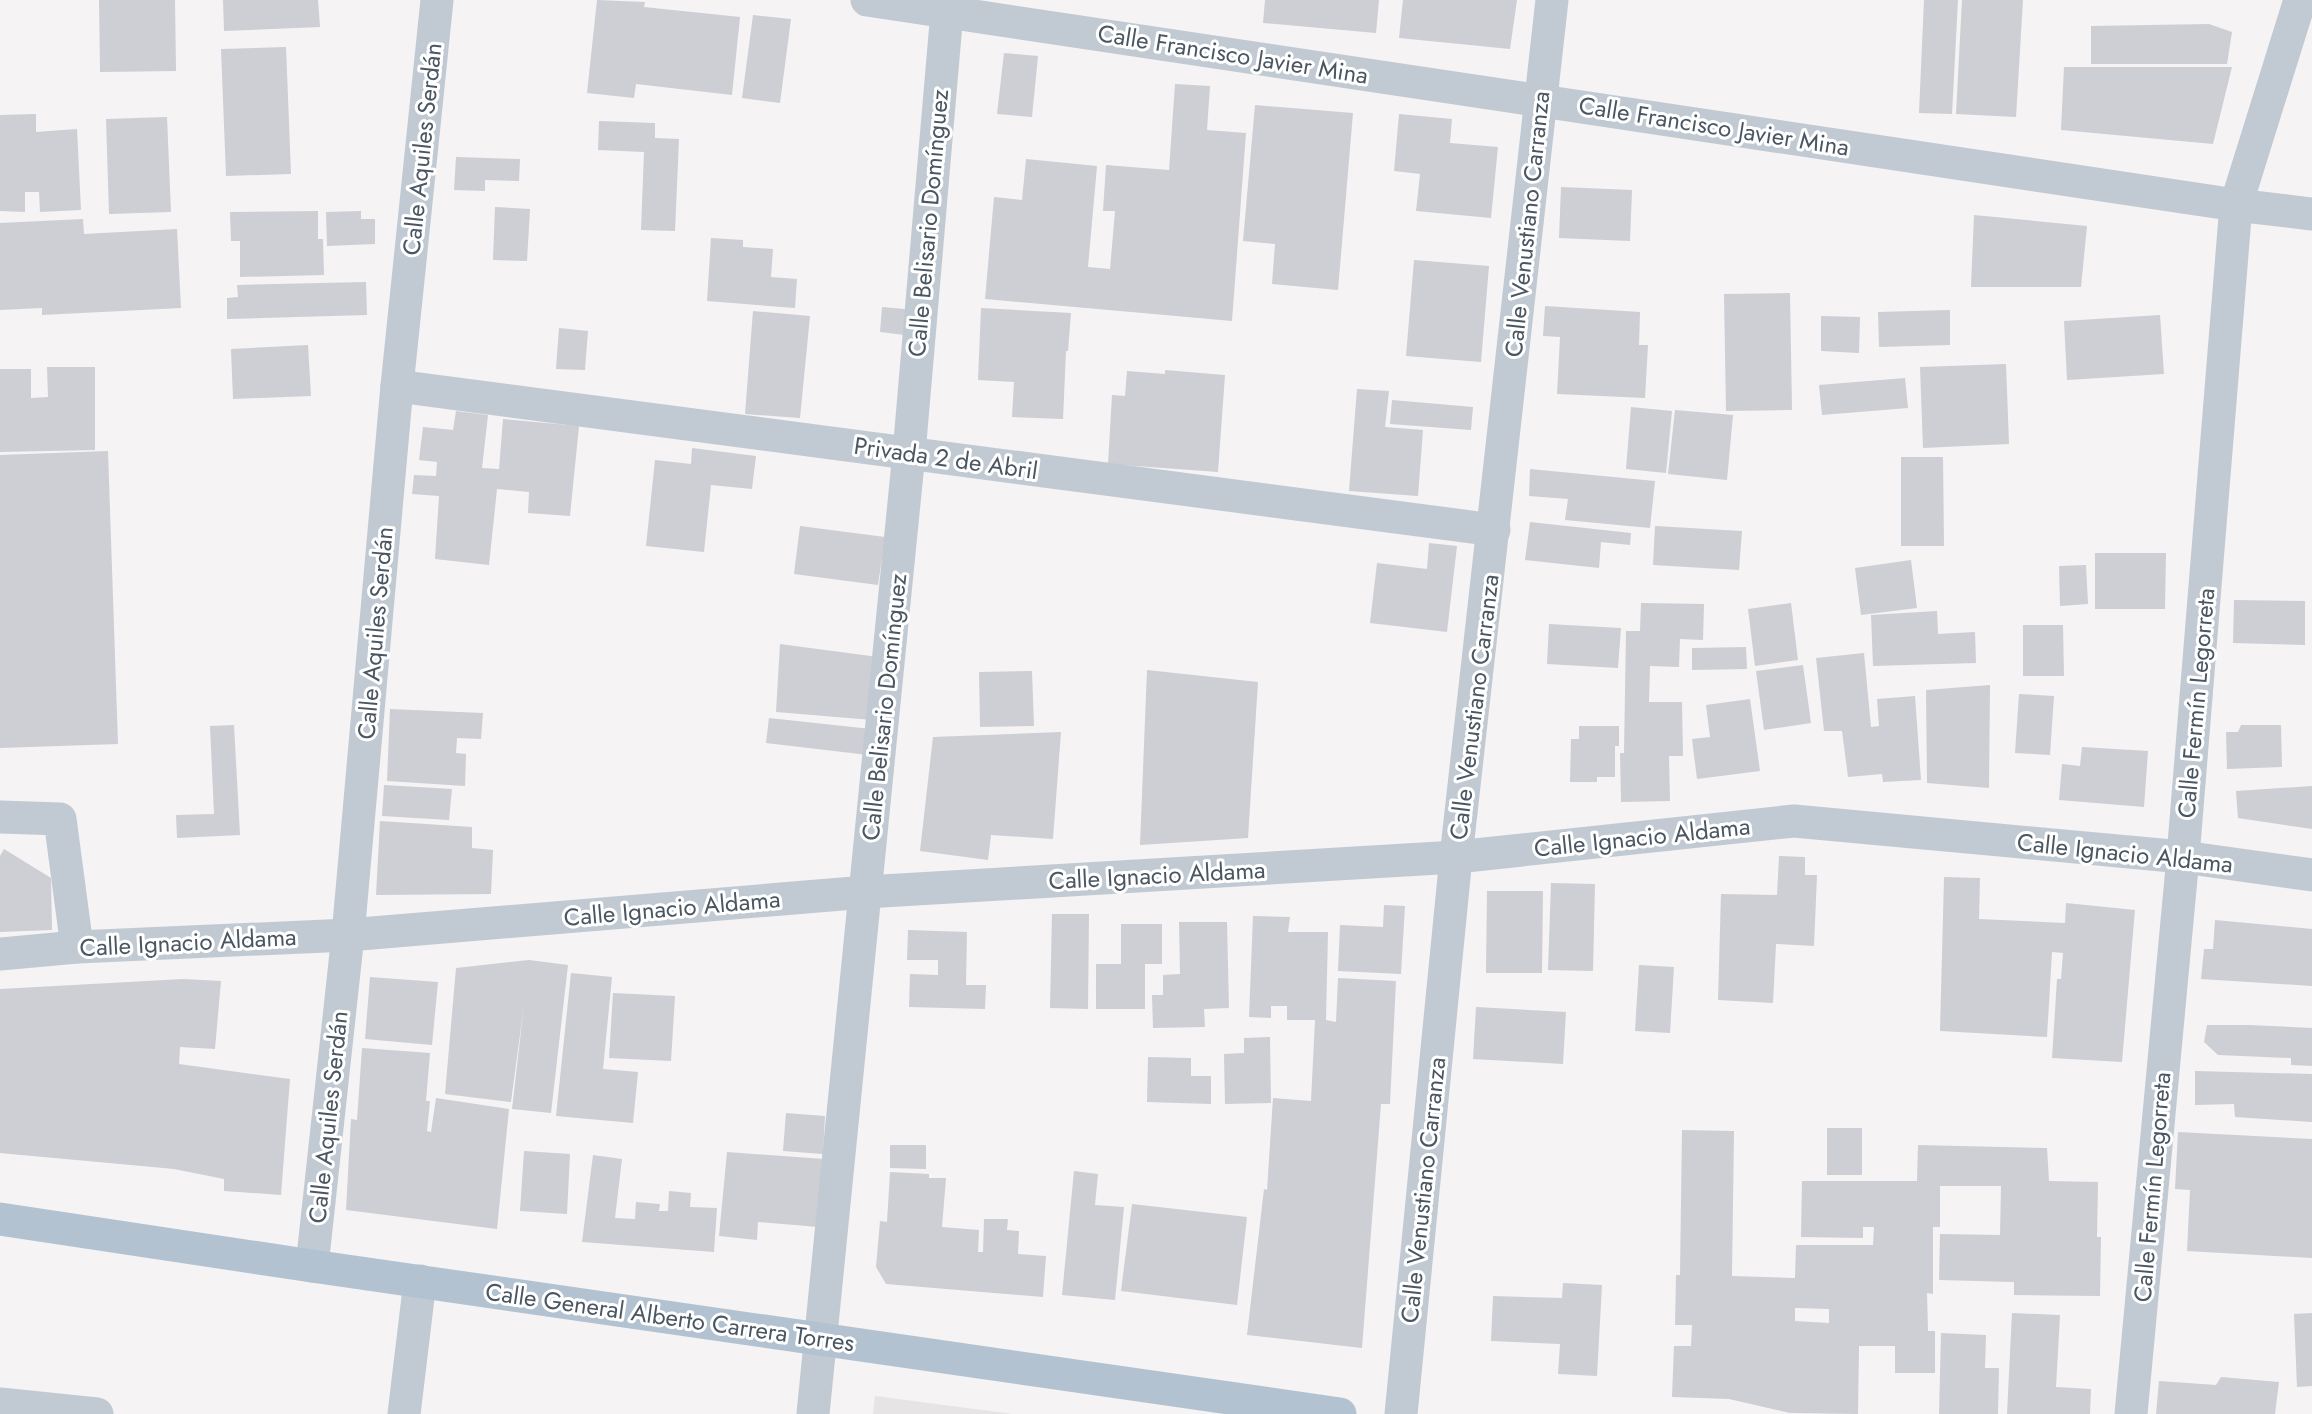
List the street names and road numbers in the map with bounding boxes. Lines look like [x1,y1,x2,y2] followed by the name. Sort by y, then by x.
[1095,15,1371,93] street label: Calle Francisco Javier Mina
[393,41,451,257] street label: Calle Aquiles Serdán
[1576,87,1852,165] street label: Calle Francisco Javier Mina
[899,88,957,358] street label: Calle Belisario Domínguez
[1496,89,1558,359] street label: Calle Venustiano Carranza
[852,428,1040,488] street label: Privada 2 de Abril
[348,525,402,741] street label: Calle Aquiles Serdán
[853,572,915,842] street label: Calle Belisario Domínguez
[1440,572,1508,842] street label: Calle Venustiano Carranza
[2169,586,2223,820] street label: Calle Fermín Legorreta
[1532,808,1752,866] street label: Calle Ignacio Aldama
[2015,824,2235,882] street label: Calle Ignacio Aldama
[1048,852,1266,898] street label: Calle Ignacio Aldama
[562,881,782,935] street label: Calle Ignacio Aldama
[79,919,297,965] street label: Calle Ignacio Aldama
[299,1009,357,1225] street label: Calle Aquiles Serdán
[1392,1055,1454,1325] street label: Calle Venustiano Carranza
[2125,1070,2179,1304] street label: Calle Fermín Legorreta
[483,1274,857,1360] street label: Calle General Alberto Carrera Torres

